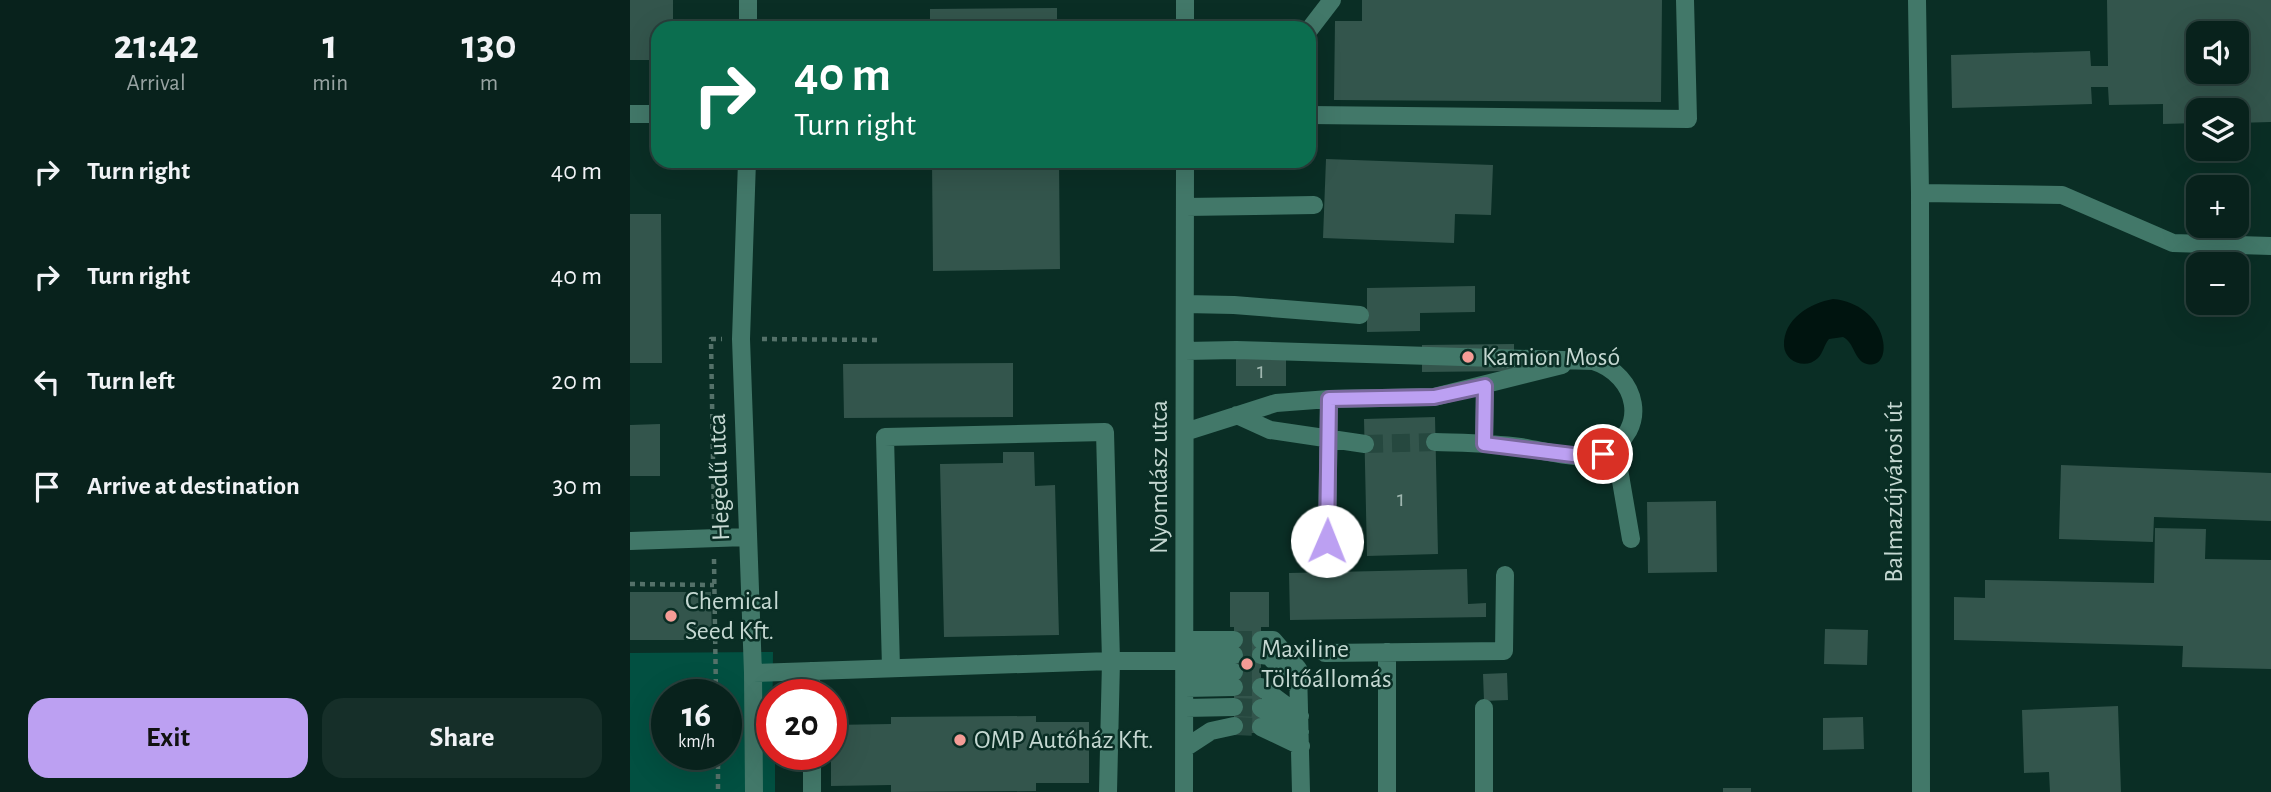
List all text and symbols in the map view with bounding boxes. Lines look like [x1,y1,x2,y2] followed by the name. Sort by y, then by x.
[2186,21,2249,315] map controls
[2186,21,2249,84] button: sound
[113,24,199,66] text: 21:42
[323,24,338,66] text: 1
[461,24,517,66] text: 130
[679,49,770,140] icon: right
[794,51,891,100] text: 40 m
[127,72,186,95] text: Arrival
[312,72,348,95] text: min
[480,72,498,95] text: m
[2186,98,2249,161] button: layers
[794,109,916,141] text: Turn right
[28,153,66,191] icon: right
[87,158,190,184] text: Turn right
[551,158,602,184] text: 40 m
[2186,175,2249,238] button: +
[2186,252,2249,315] button: −
[28,258,66,296] icon: right
[87,263,190,289] text: Turn right
[551,263,602,289] text: 40 m
[1482,344,1620,370] place label: Kamion Mosó
[1460,349,1476,365] marker: Kamion Mosó
[1257,360,1265,383] house number: 1
[28,363,66,401] icon: left
[87,368,175,394] text: Turn left
[551,368,602,394] text: 20 m
[1146,400,1172,554] street label: Nyomdász utca
[1881,401,1907,583] street label: Balmazújvárosi út
[704,413,734,541] street label: Hegedű utca
[1573,424,1633,484] pin
[1584,435,1622,473] icon: arrive
[28,468,66,506] icon: arrive
[87,473,300,499] text: Arrive at destination
[552,473,602,499] text: 30 m
[1397,488,1405,511] house number: 1
[1290,504,1364,578] position arrow
[685,588,779,644] place label: Chemical Seed Kft.
[663,608,679,624] marker: Chemical Seed Kft.
[1261,636,1392,692] place label: Maxiline Töltőállomás
[1239,656,1255,672] marker: Maxiline Töltőállomás
[756,679,847,770] speed limit sign: 20
[28,698,308,778] button: Exit
[322,698,602,778] button: Share
[682,698,711,733] text: 16
[974,727,1154,753] place label: OMP Autóház Kft.
[952,732,968,748] marker: OMP Autóház Kft.
[678,733,715,751] text: km/h

